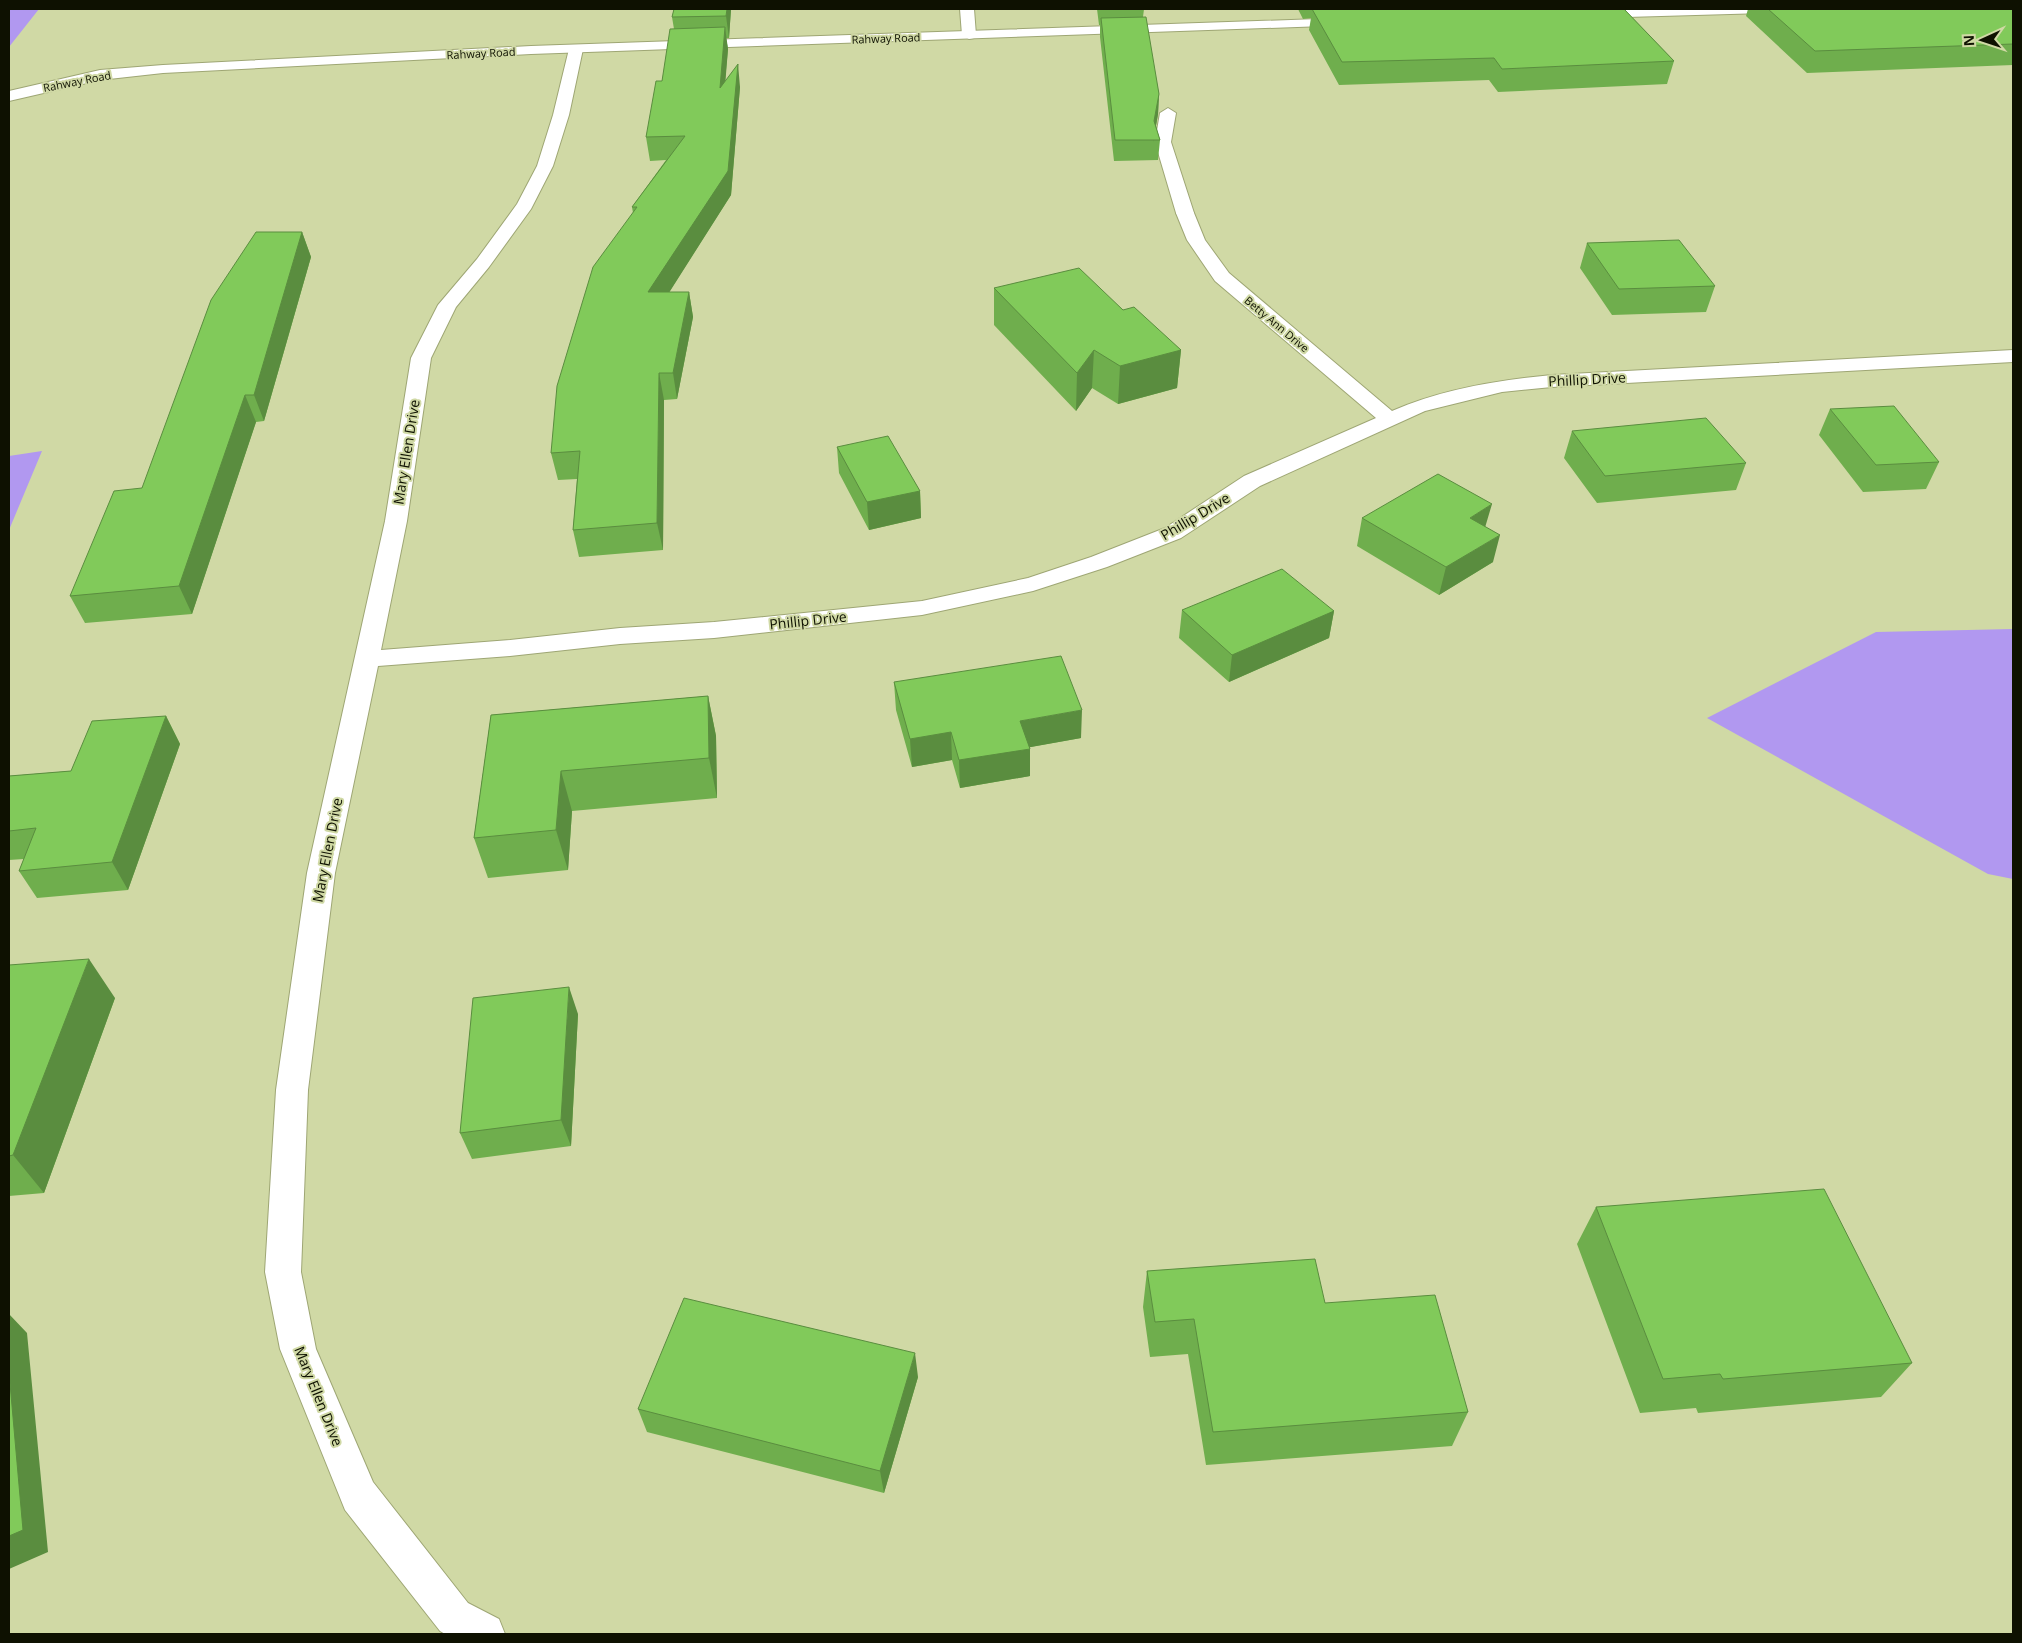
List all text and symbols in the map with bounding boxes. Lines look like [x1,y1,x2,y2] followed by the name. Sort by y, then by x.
[1957,15,2007,65] north arrow
[851,29,921,47] street label: Rahway Road
[1959,35,1978,47] text: N
[446,44,516,62] street label: Rahway Road
[42,67,112,95] street label: Rahway Road
[1242,293,1312,355] street label: Betty Ann Drive
[1548,367,1626,391] street label: Phillip Drive
[388,398,424,506] street label: Mary Ellen Drive
[1157,488,1233,544] street label: Phillip Drive
[768,606,848,634] street label: Phillip Drive
[308,796,346,904] street label: Mary Ellen Drive
[290,1343,348,1449] street label: Mary Ellen Drive

